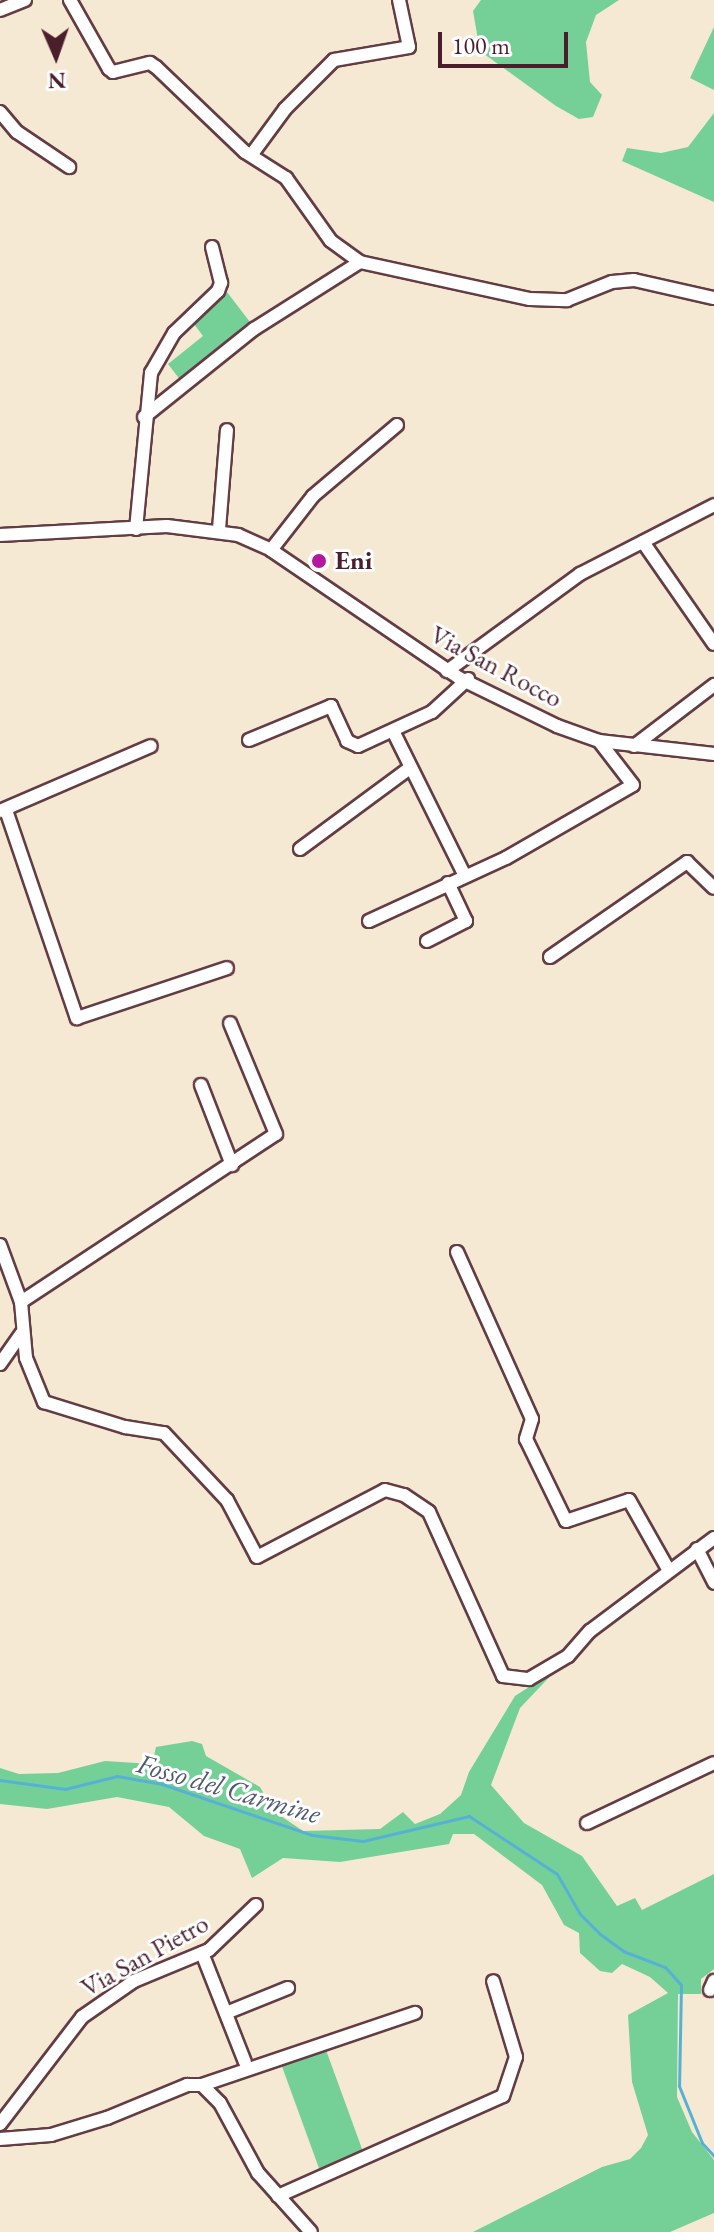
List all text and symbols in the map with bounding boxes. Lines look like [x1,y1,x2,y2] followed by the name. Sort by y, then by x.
[16,16,96,96] north arrow
[442,16,572,66] scale bar
[452,30,510,61] text: 100 m
[47,66,66,95] text: N
[335,545,372,577] place label: Eni
[310,552,328,570] marker: Eni
[425,619,567,715] street label: Via San Rocco
[133,1746,325,1830] water label: Fosso del Carmine
[76,1908,214,2004] street label: Via San Pietro

